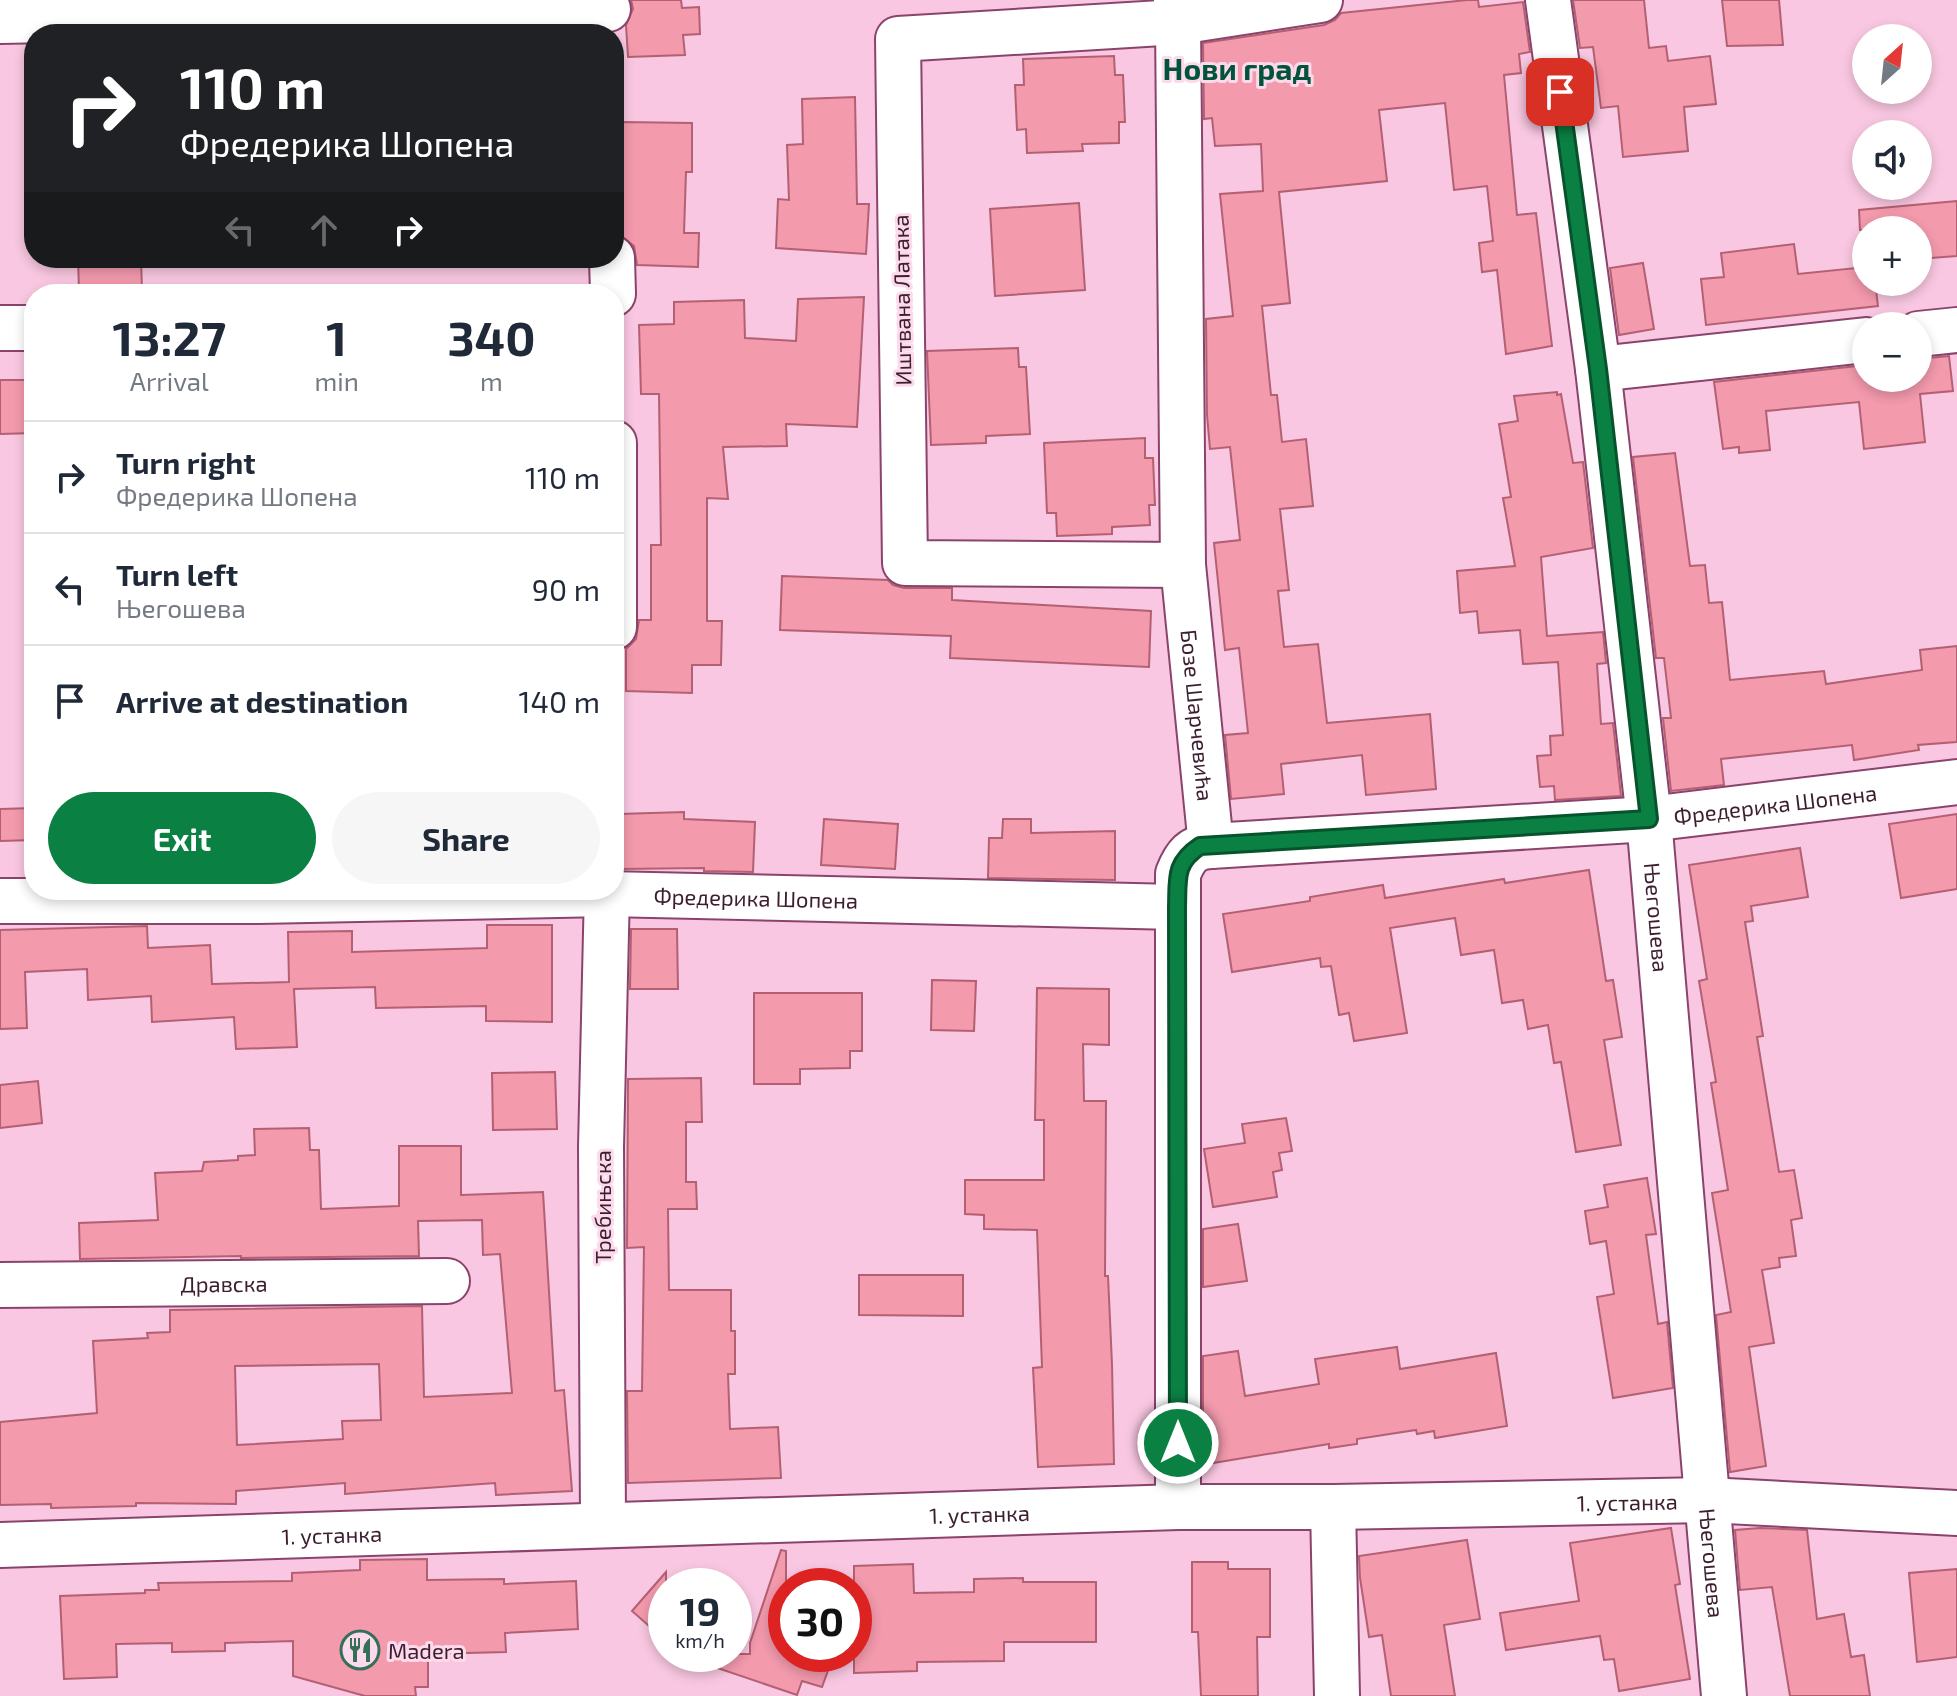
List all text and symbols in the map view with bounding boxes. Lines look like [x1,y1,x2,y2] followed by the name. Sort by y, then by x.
[1852,24,1932,104] north arrow
[1852,24,1932,392] map controls
[1163,50,1311,86] district label: Нови град
[180,53,325,120] text: 110 m
[48,56,152,160] icon: right
[1526,58,1594,126] pin
[1538,70,1582,114] icon: arrive
[1852,120,1932,200] button: sound
[180,121,514,164] text: Фредерика Шопена
[218,208,262,252] icon: left
[302,208,346,252] icon: ahead
[386,208,430,252] icon: right
[887,214,915,386] street label: Иштвана Латака
[1852,216,1932,296] button: +
[113,308,226,366] text: 13:27
[326,308,347,366] text: 1
[447,308,535,366] text: 340
[1852,312,1932,392] button: −
[130,365,209,396] text: Arrival
[315,365,359,396] text: min
[480,365,503,396] text: m
[116,444,256,480] text: Turn right
[48,455,92,499] icon: right
[525,459,600,495] text: 110 m
[116,480,358,511] text: Фредерика Шопена
[116,556,238,592] text: Turn left
[48,567,92,611] icon: left
[532,571,600,607] text: 90 m
[116,592,246,623] text: Његошева
[1176,628,1219,802] street label: Бозе Шарчевића
[48,679,92,723] icon: arrive
[116,683,408,719] text: Arrive at destination
[519,683,600,719] text: 140 m
[1672,779,1878,829] street label: Фредерика Шопена
[48,792,316,884] button: Exit
[332,792,600,884] button: Share
[1640,862,1675,973] street label: Његошева
[653,882,858,913] street label: Фредерика Шопена
[589,1150,615,1264] street label: Требињска
[180,1270,268,1296] street label: Дравска
[1136,1401,1220,1485] position arrow
[1577,1488,1678,1516] street label: 1. устанка
[929,1499,1030,1528] street label: 1. устанка
[1695,1507,1730,1619] street label: Његошева
[281,1520,383,1549] street label: 1. устанка
[768,1568,872,1672] speed limit sign: 30
[680,1586,720,1634] text: 19
[675,1628,725,1652] text: km/h
[339,1629,381,1671] restaurant icon: Madera
[388,1637,465,1663] place label: Madera

